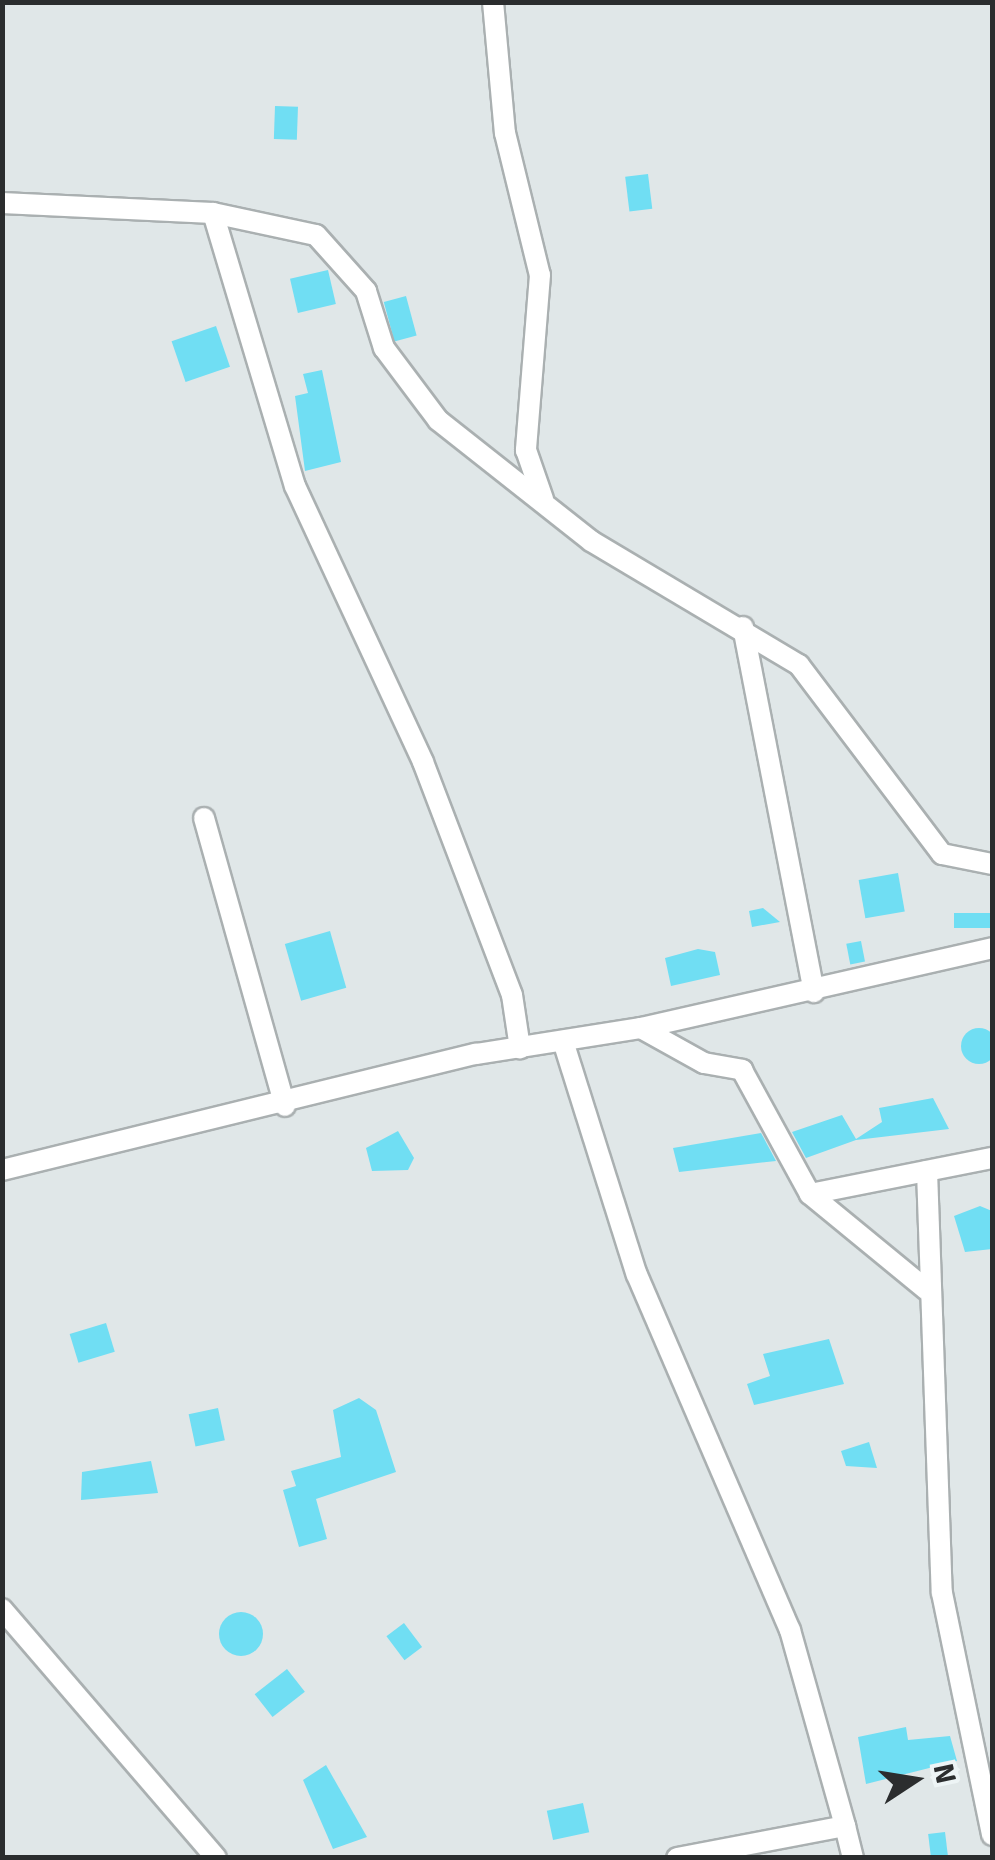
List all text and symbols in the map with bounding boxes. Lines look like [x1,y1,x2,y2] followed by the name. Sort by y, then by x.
[865,1730,965,1830] north arrow
[926,1761,963,1787] text: N

